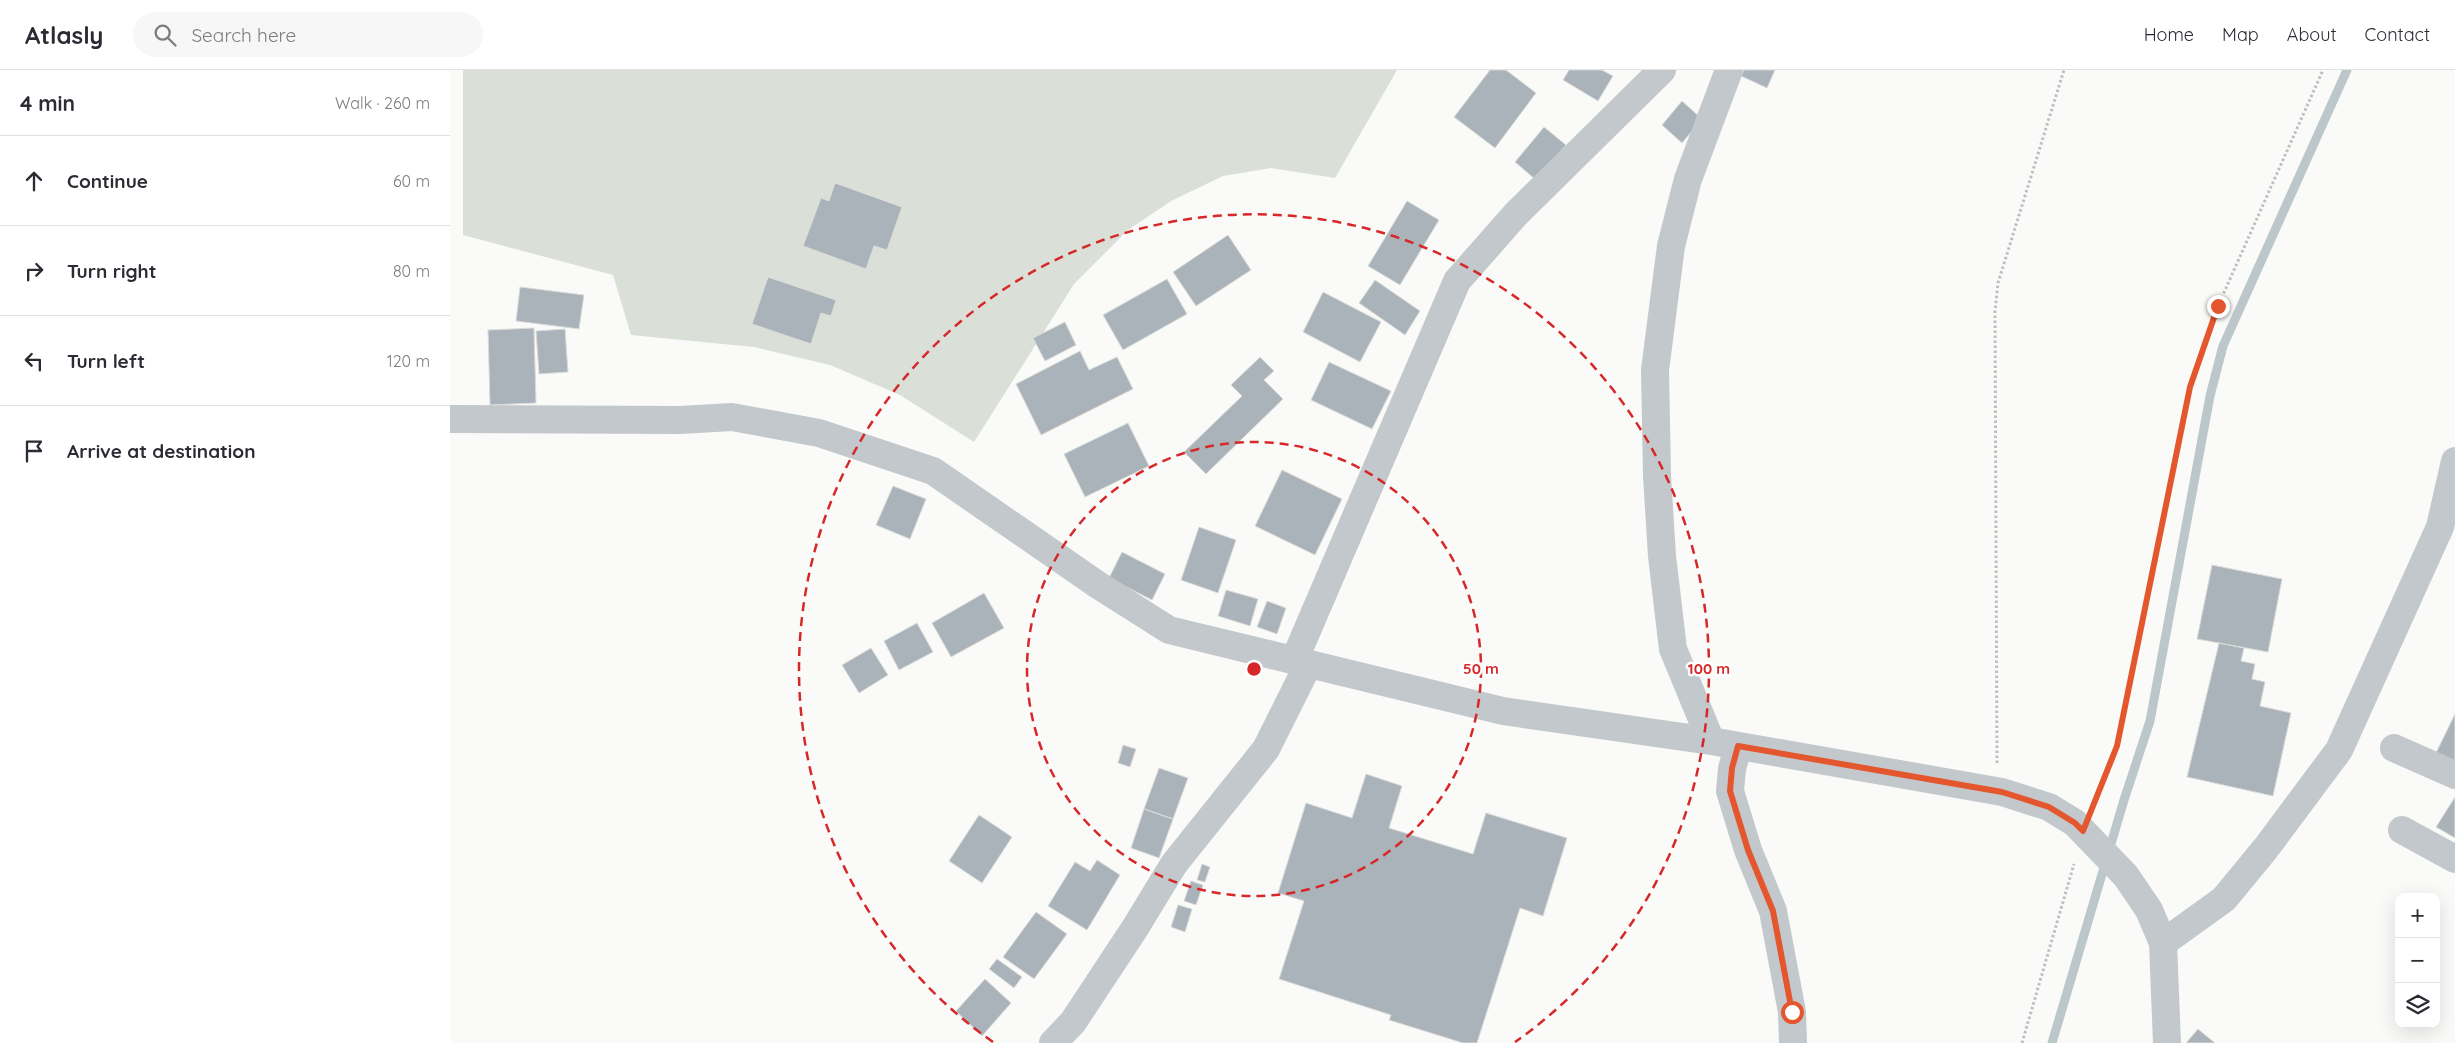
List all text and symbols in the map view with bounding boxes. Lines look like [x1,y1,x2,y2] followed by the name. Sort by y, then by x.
[133,12,483,57] search box
[25,20,103,50] text: Atlasly
[151,21,179,49] icon: search
[191,23,296,47] text: Search here
[2144,23,2194,46] text: Home
[2222,23,2259,46] text: Map
[2287,23,2337,46] text: About
[2365,23,2430,46] text: Contact
[20,90,75,116] text: 4 min
[335,93,430,113] text: Walk · 260 m
[20,167,48,195] icon: ahead
[67,169,148,193] text: Continue
[393,171,430,191] text: 60 m
[20,257,48,285] icon: right
[67,259,156,283] text: Turn right
[393,261,430,281] text: 80 m
[2207,295,2230,318] route end
[20,347,48,375] icon: left
[67,349,145,373] text: Turn left
[387,351,430,371] text: 120 m
[20,437,48,465] icon: arrive
[67,439,256,463] text: Arrive at destination
[1463,659,1499,678] text: 50 m
[1688,659,1730,678] text: 100 m
[1245,660,1263,678] centre of rings
[2395,893,2440,1028] map controls
[2395,893,2440,938] button: +
[2395,938,2440,983] button: −
[2395,983,2440,1028] button: layers
[1781,1001,1804,1024] route start

